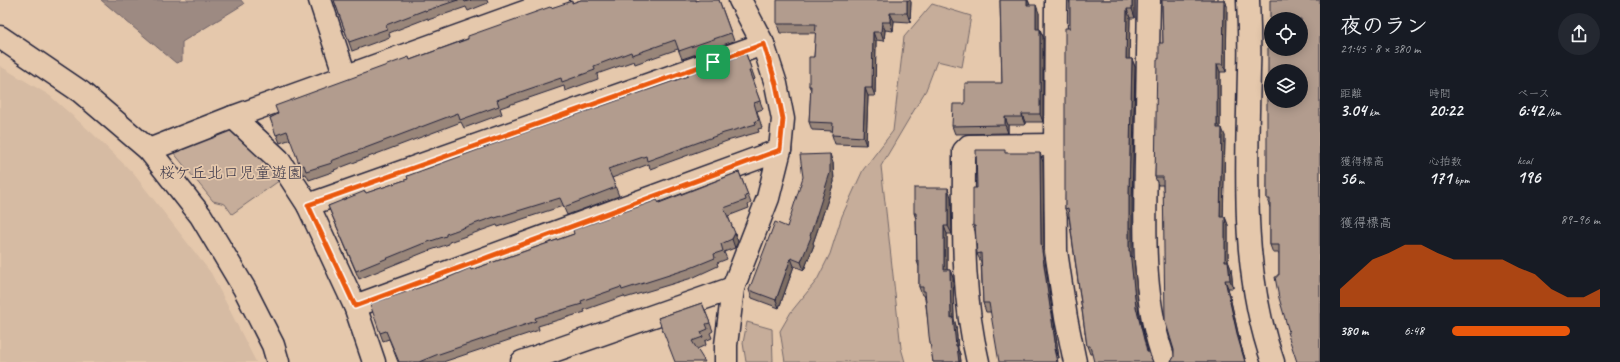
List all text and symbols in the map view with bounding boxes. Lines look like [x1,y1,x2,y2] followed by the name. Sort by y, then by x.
[1264,12,1308,108] map controls
[1264,12,1308,56] button: locate
[1340,12,1428,40] text: 夜のラン
[1558,13,1600,55] button: share
[1340,41,1421,57] text: 21:45 · 8 × 380 m
[696,45,730,79] pin
[702,51,724,73] icon: arrive
[1264,64,1308,108] button: layers
[1340,86,1362,100] text: 距離
[1429,86,1451,100] text: 時間
[1517,86,1550,100] text: ペース
[1340,100,1366,121] text: 3.04
[1429,100,1463,121] text: 20:22
[1517,100,1544,121] text: 6:42
[1366,105,1380,119] text: km
[1544,105,1561,119] text: /km
[1517,153,1532,167] text: kcal
[1340,154,1384,168] text: 獲得標高
[1429,154,1462,168] text: 心拍数
[159,163,303,183] park label: 桜ケ丘北口児童遊園
[1517,167,1540,188] text: 196
[1340,168,1355,189] text: 56
[1429,168,1452,189] text: 171
[1355,173,1364,187] text: m
[1452,173,1469,187] text: bpm
[1560,212,1600,228] text: 89–96 m
[1340,215,1392,231] text: 獲得標高
[1340,323,1368,339] text: 380 m
[1404,323,1424,339] text: 6:48

